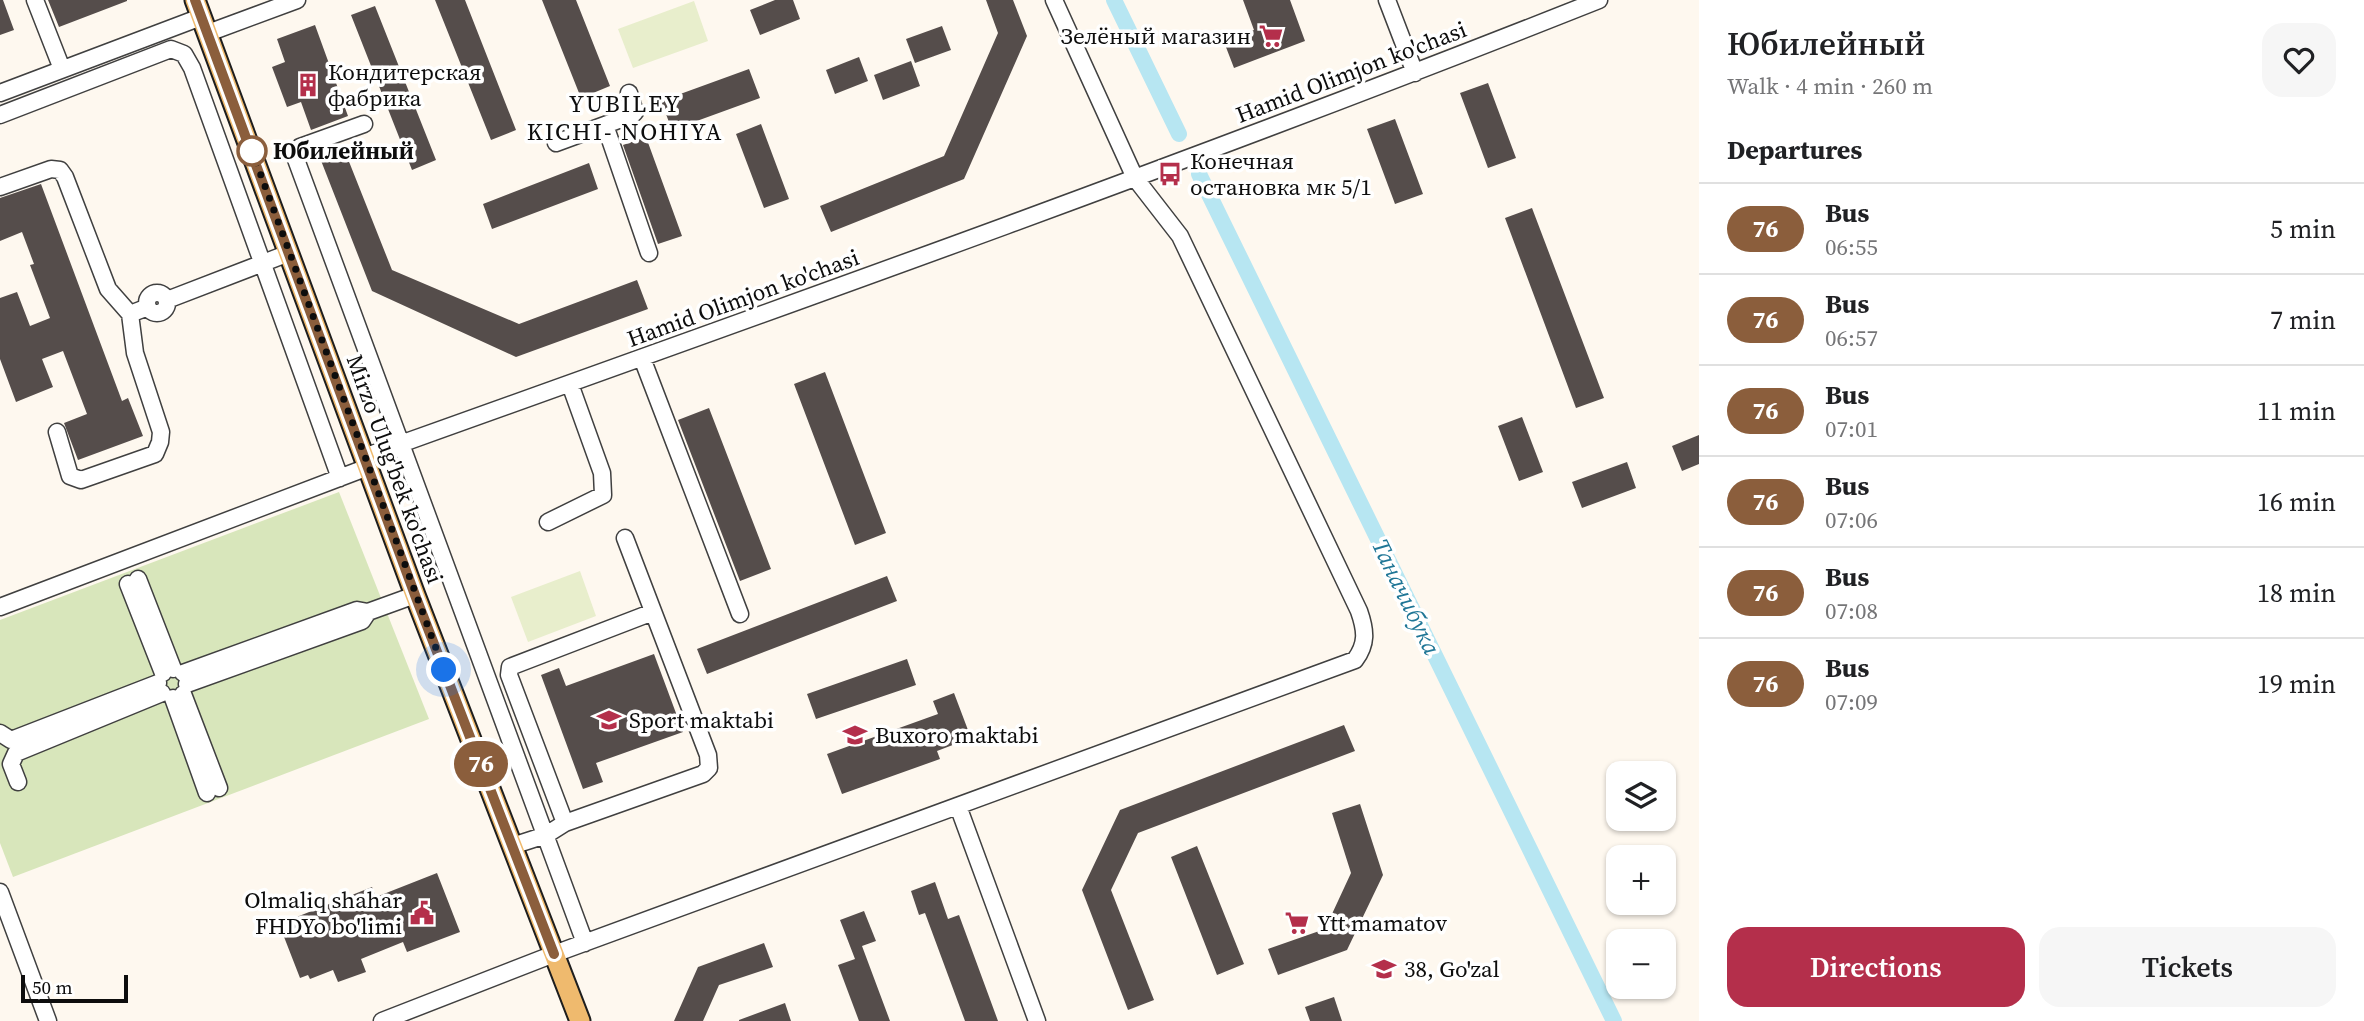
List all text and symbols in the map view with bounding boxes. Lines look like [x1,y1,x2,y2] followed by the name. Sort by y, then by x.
[1231,13,1471,131] street label: Hamid Olimjon ko'chasi
[1060,20,1251,52] place label: Зелёный магазин
[1727,21,1926,66] text: Юбилейный
[1257,22,1285,50] supermarket icon: Зелёный магазин
[2262,23,2336,97] button: heart
[328,56,482,114] place label: Кондитерская фабрика
[1727,70,1933,102] text: Walk · 4 min · 260 m
[294,71,322,99] building icon: Кондитерская фабрика
[527,87,723,148] district label: YUBILEY KICHI- NOHIYA
[1727,132,1862,168] text: Departures
[273,135,414,167] place label: Юбилейный
[237,136,267,166] marker: Юбилейный
[1190,145,1372,203] place label: Конечная остановка мк 5/1
[1156,160,1184,188] bus stop icon: Конечная остановка мк 5/1
[1825,195,1869,231] text: Bus
[2270,211,2336,247] text: 5 min
[1752,212,1779,245] text: 76
[1825,231,1878,263] text: 06:55
[623,241,864,355] street label: Hamid Olimjon ko'chasi
[1825,286,1869,322] text: Bus
[2270,302,2336,338] text: 7 min
[1752,303,1779,336] text: 76
[1825,322,1878,354] text: 06:57
[339,350,451,588] street label: Mirzo Ulug'bek ko'chasi
[1825,377,1869,413] text: Bus
[2257,393,2336,429] text: 11 min
[1752,394,1779,427] text: 76
[1825,413,1878,445] text: 07:01
[1825,468,1869,504] text: Bus
[2257,484,2336,520] text: 16 min
[1752,485,1779,518] text: 76
[1825,504,1878,536] text: 07:06
[1364,533,1449,661] water label: Таначибука
[1825,559,1869,595] text: Bus
[2257,575,2336,611] text: 18 min
[1752,576,1779,609] text: 76
[1825,595,1878,627] text: 07:08
[1825,650,1869,686] text: Bus
[426,652,461,687] your location
[2257,666,2336,702] text: 19 min
[1752,667,1779,700] text: 76
[1825,686,1878,718] text: 07:09
[629,704,774,736] place label: Sport maktabi
[595,706,623,734] school or university icon: Sport maktabi
[875,719,1039,751] place label: Buxoro maktabi
[841,721,869,749] school or university icon: Buxoro maktabi
[449,741,512,787] line badge: 76
[468,747,494,780] text: 76
[1606,761,1676,999] map controls
[1606,761,1676,831] button: layers
[1606,845,1676,915] button: +
[244,884,402,942] place label: Olmaliq shahar FHDYo bo'limi
[408,899,436,927] public building icon: Olmaliq shahar FHDYo bo'limi
[1317,907,1448,939] place label: Ytt mamatov
[1283,909,1311,937] supermarket icon: Ytt mamatov
[1727,927,2025,1007] button: Directions
[2039,927,2336,1007] button: Tickets
[1606,929,1676,999] button: −
[1404,953,1500,985] place label: 38, Go'zal
[1370,955,1398,983] school or university icon: 38, Go'zal
[21,972,128,1004] scale bar
[32,974,73,1000] text: 50 m

